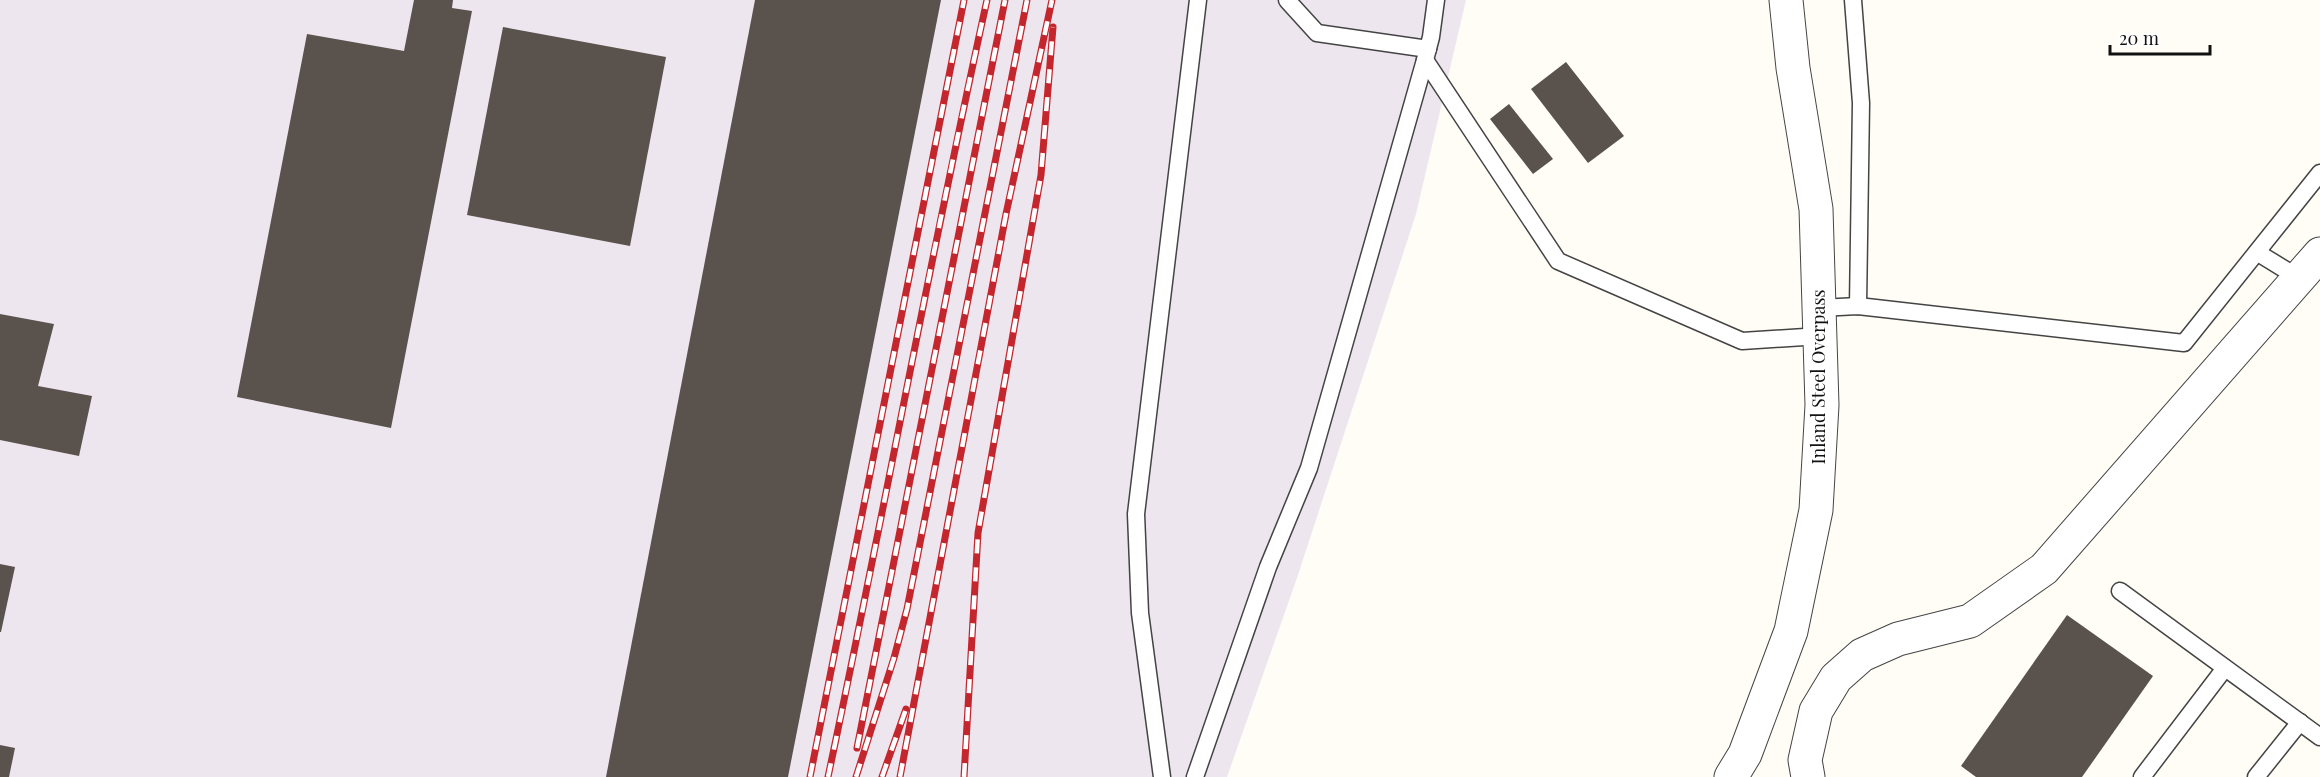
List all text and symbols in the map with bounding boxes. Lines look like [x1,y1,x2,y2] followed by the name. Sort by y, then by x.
[2110,18,2210,56] scale bar
[2119,26,2159,50] text: 20 m
[1806,289,1830,465] street label: Inland Steel Overpass

